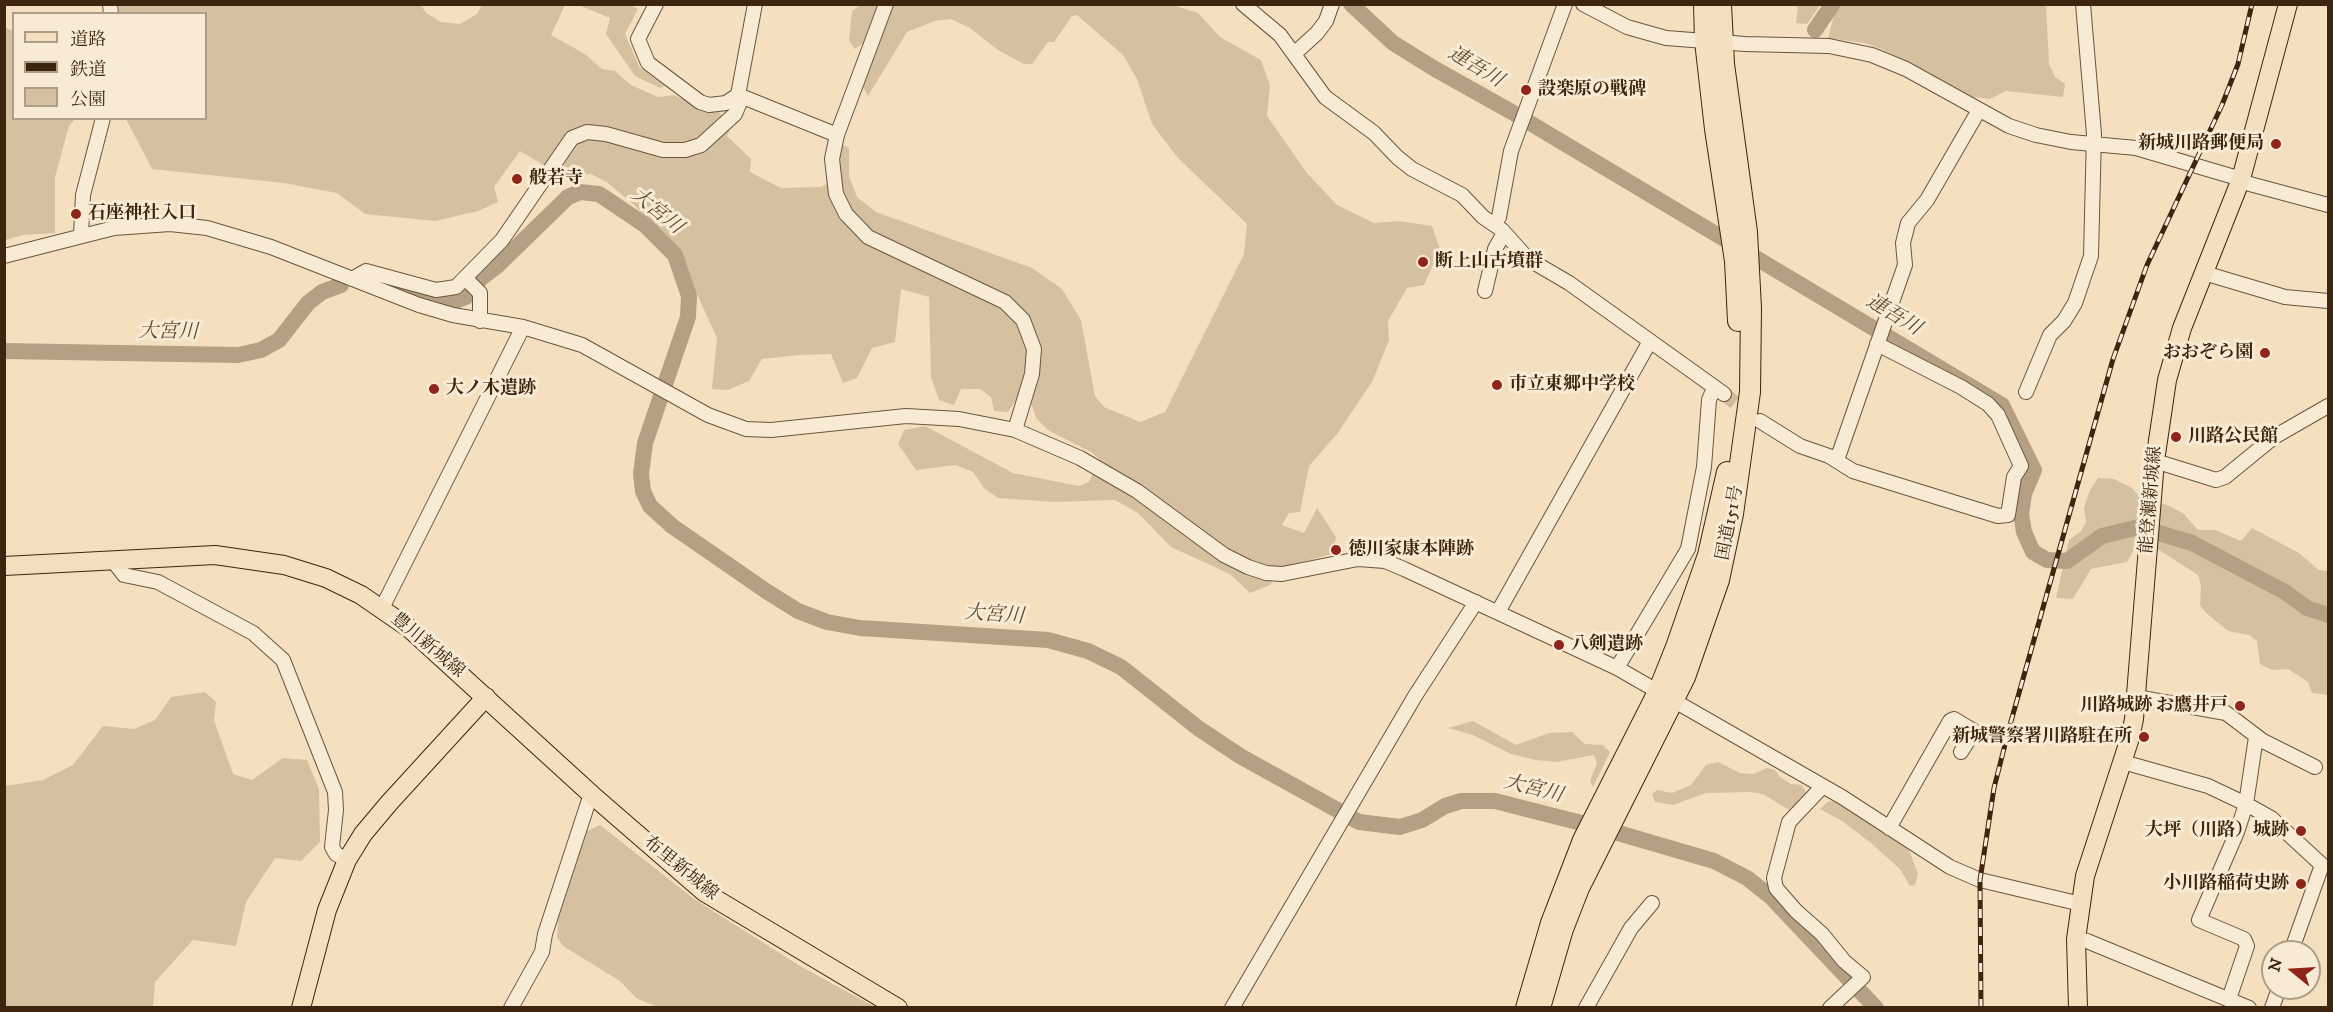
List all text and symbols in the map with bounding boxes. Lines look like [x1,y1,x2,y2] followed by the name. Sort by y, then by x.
[12,12,207,120] legend
[70,29,106,51] text: 道路
[1443,42,1507,94] water label: 連吾川
[70,59,106,81] text: 鉄道
[1538,79,1646,101] place label: 設楽原の戦碑
[1519,83,1533,97] marker: 設楽原の戦碑
[70,89,106,111] text: 公園
[2138,133,2264,155] place label: 新城川路郵便局
[2269,137,2283,151] marker: 新城川路郵便局
[529,168,583,190] place label: 般若寺
[510,172,524,186] marker: 般若寺
[625,184,687,240] water label: 大宮川
[88,203,196,225] place label: 石座神社入口
[69,207,83,221] marker: 石座神社入口
[1435,251,1543,273] place label: 断上山古墳群
[1416,255,1430,269] marker: 断上山古墳群
[1861,290,1925,342] water label: 連吾川
[138,320,198,346] water label: 大宮川
[2163,342,2253,364] place label: おおぞら園
[2258,346,2272,360] marker: おおぞら園
[1509,374,1635,396] place label: 市立東郷中学校
[446,378,536,400] place label: 大ノ木遺跡
[1490,378,1504,392] marker: 市立東郷中学校
[427,382,441,396] marker: 大ノ木遺跡
[2188,426,2278,448] place label: 川路公民館
[2169,430,2183,444] marker: 川路公民館
[2137,445,2167,555] street label: 能登瀬新城線
[1713,484,1749,562] street label: 国道151号
[1348,539,1474,561] place label: 徳川家康本陣跡
[1329,543,1343,557] marker: 徳川家康本陣跡
[963,602,1025,630] water label: 大宮川
[386,609,468,683] street label: 豊川新城線
[1571,634,1643,656] place label: 八剣遺跡
[1552,638,1566,652] marker: 八剣遺跡
[2080,695,2228,717] place label: 川路城跡 お鷹井戸
[2233,699,2247,713] marker: 川路城跡 お鷹井戸
[1952,726,2132,748] place label: 新城警察署川路駐在所
[2137,730,2151,744] marker: 新城警察署川路駐在所
[1501,771,1565,809] water label: 大宮川
[2145,820,2289,842] place label: 大坪（川路）城跡
[2294,824,2308,838] marker: 大坪（川路）城跡
[638,832,722,906] street label: 布里新城線
[2163,873,2289,895] place label: 小川路稲荷史跡
[2294,877,2308,891] marker: 小川路稲荷史跡
[2261,940,2321,1000] north arrow
[2264,956,2287,974] text: N

